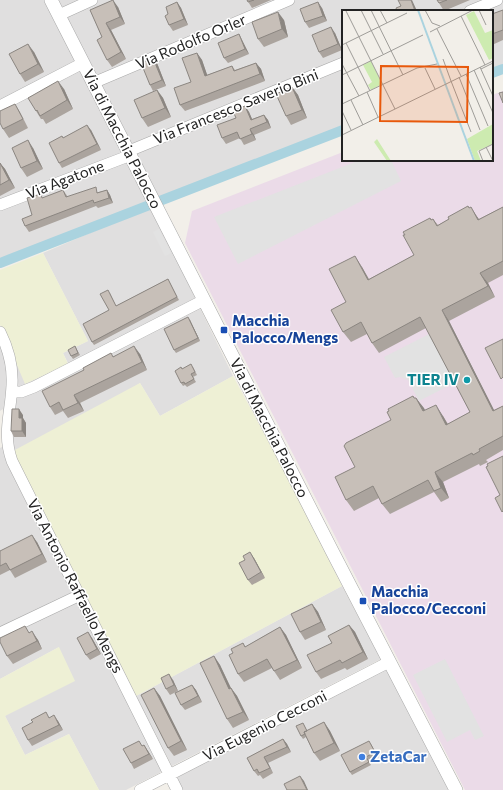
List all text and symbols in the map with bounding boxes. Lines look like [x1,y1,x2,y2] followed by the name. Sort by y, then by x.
[133,10,249,72] street label: Via Rodolfo Orler
[342,10,493,161] inset map
[150,65,321,147] street label: Via Francesco Saverio Bini
[80,66,166,211] street label: Via di Macchia Palocco
[23,156,106,202] street label: Via Agatone
[232,311,338,346] place label: Macchia Palocco/Mengs
[219,325,229,335] marker: Macchia Palocco/Mengs
[227,355,313,500] street label: Via di Macchia Palocco
[407,370,459,388] place label: TIER IV
[462,375,472,385] marker: TIER IV
[24,495,128,676] street label: Via Antonio Raffaello Mengs
[371,582,486,617] place label: Macchia Palocco/Cecconi
[358,596,368,606] marker: Macchia Palocco/Cecconi
[200,686,330,764] street label: Via Eugenio Cecconi
[370,747,427,765] place label: ZetaCar
[357,752,367,762] marker: ZetaCar

